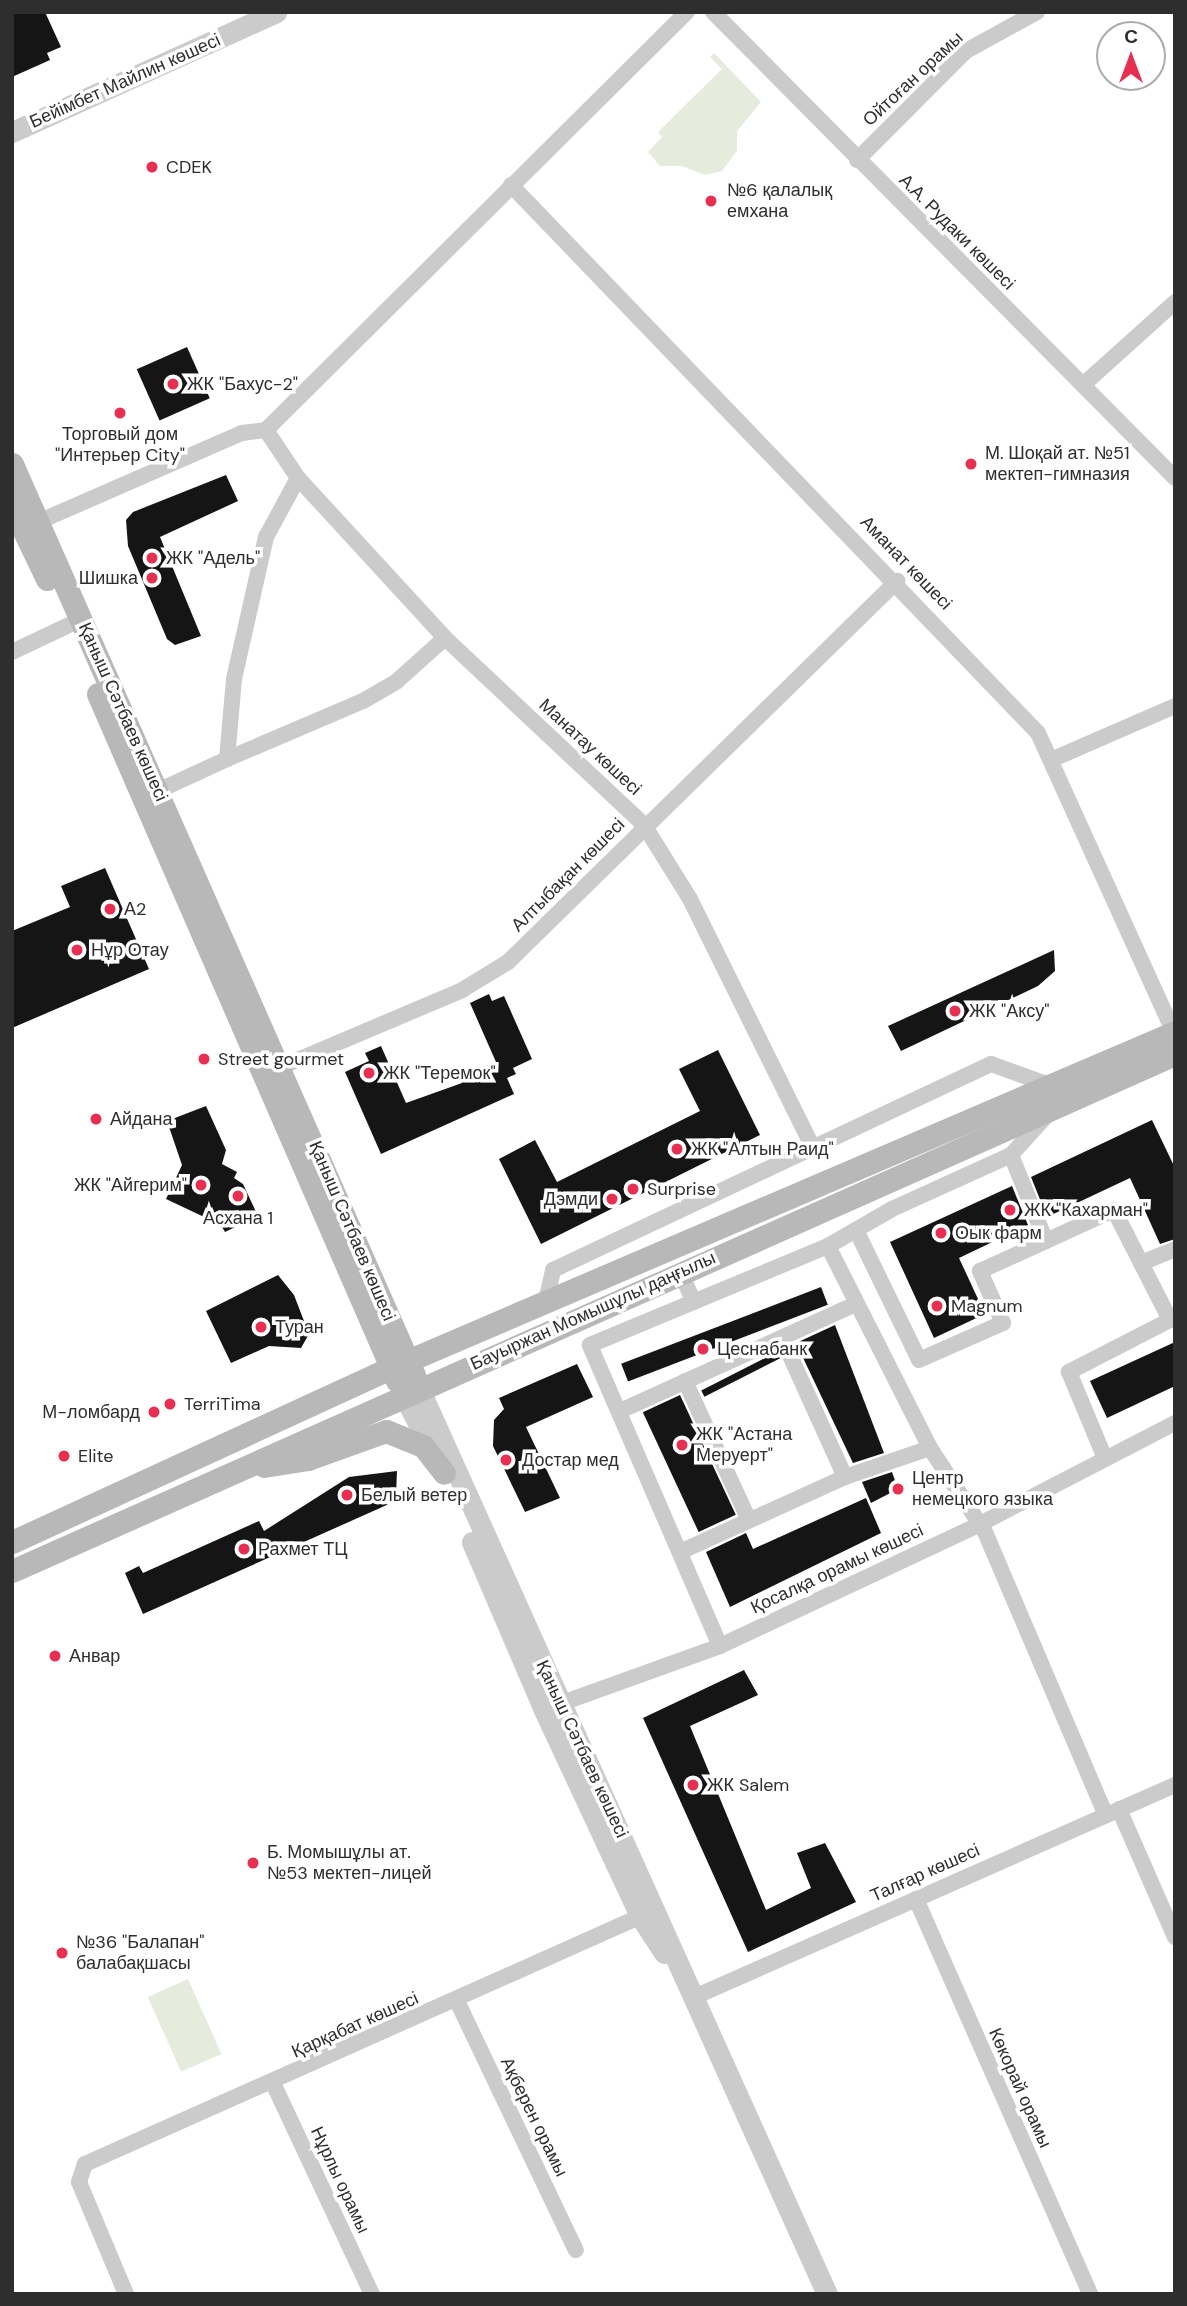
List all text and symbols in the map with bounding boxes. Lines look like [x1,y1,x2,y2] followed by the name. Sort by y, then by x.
[1096,21,1166,91] north arrow
[1124,24,1138,49] text: С
[859,27,967,131] street label: Ойтоған орамы
[26,29,224,133] street label: Бейімбет Майлин көшесі
[166,156,212,178] place label: CDEK
[144,159,160,175] marker: CDEK
[895,170,1019,294] street label: А.А. Рудаки көшесі
[727,180,832,222] place label: №6 қалалық емхана
[701,191,721,211] marker: №6 қалалық емхана
[187,373,298,395] place label: ЖК "Бахус-2"
[165,376,181,392] marker: ЖК "Бахус-2"
[112,405,128,421] marker: Торговый дом "Интерьер City"
[55,424,185,466] place label: Торговый дом "Интерьер City"
[985,443,1130,486] place label: М. Шоқай ат. №51 мектеп-гимназия
[963,456,979,472] marker: М. Шоқай ат. №51 мектеп-гимназия
[856,512,956,614] street label: Аманат көшесі
[166,547,260,569] place label: ЖК "Адель"
[144,550,160,566] marker: ЖК "Адель"
[79,567,138,589] place label: Шишка
[144,570,160,586] marker: Шишка
[74,619,172,805] street label: Қаныш Сәтбаев көшесі
[534,694,646,800] street label: Манатау көшесі
[507,814,629,936] street label: Алтыбақан көшесі
[124,898,146,920] place label: А2
[102,901,118,917] marker: А2
[91,939,169,961] place label: Нұр Отау
[69,942,85,958] marker: Нұр Отау
[969,1000,1049,1022] place label: ЖК "Аксу"
[947,1003,963,1019] marker: ЖК "Аксу"
[218,1048,344,1070] place label: Street gourmet
[196,1051,212,1067] marker: Street gourmet
[383,1062,496,1084] place label: ЖК "Теремок"
[361,1065,377,1081] marker: ЖК "Теремок"
[110,1108,173,1130] place label: Айдана
[88,1111,104,1127] marker: Айдана
[304,1138,400,1324] street label: Қаныш Сәтбаев көшесі
[691,1138,834,1160] place label: ЖК "Алтын Раид"
[669,1141,685,1157] marker: ЖК "Алтын Раид"
[74,1174,187,1196] place label: ЖК "Айгерим"
[193,1177,209,1193] marker: ЖК "Айгерим"
[647,1178,716,1200] place label: Surprise
[625,1181,641,1197] marker: Surprise
[230,1188,246,1204] marker: Асхана 1
[544,1188,598,1210] place label: Дэмди
[604,1191,620,1207] marker: Дэмди
[1024,1199,1148,1221] place label: ЖК "Кахарман"
[1002,1202,1018,1218] marker: ЖК "Кахарман"
[203,1207,273,1229] place label: Асхана 1
[955,1222,1042,1244] place label: Оык фарм
[933,1225,949,1241] marker: Оык фарм
[467,1247,719,1375] street label: Бауыржан Момышұлы даңғылы
[951,1295,1023,1317] place label: Magnum
[929,1298,945,1314] marker: Magnum
[275,1316,324,1338] place label: Туран
[253,1319,269,1335] marker: Туран
[717,1338,807,1360] place label: Цеснабанк
[695,1341,711,1357] marker: Цеснабанк
[184,1393,261,1415] place label: TerriTima
[162,1396,178,1412] marker: TerriTima
[42,1401,140,1423] place label: М-ломбард
[146,1404,162,1420] marker: М-ломбард
[696,1424,792,1466] place label: ЖК "Астана Меруерт"
[674,1437,690,1453] marker: ЖК "Астана Меруерт"
[78,1445,114,1467] place label: Elite
[56,1448,72,1464] marker: Elite
[522,1449,619,1471] place label: Достар мед
[496,1450,516,1470] marker: Достар мед
[912,1468,1053,1510] place label: Центр немецкого языка
[890,1481,906,1497] marker: Центр немецкого языка
[361,1484,467,1506] place label: Белый ветер
[339,1487,355,1503] marker: Белый ветер
[747,1519,927,1619] street label: Қосалқа орамы көшесі
[258,1538,348,1560] place label: Рахмет ТЦ
[236,1541,252,1557] marker: Рахмет ТЦ
[69,1645,120,1667] place label: Анвар
[47,1648,63,1664] marker: Анвар
[531,1657,633,1841] street label: Қаныш Сәтбаев көшесі
[707,1774,789,1796] place label: ЖК Salem
[685,1777,701,1793] marker: ЖК Salem
[867,1839,983,1907] street label: Талғар көшесі
[267,1842,431,1884] place label: Б. Момышұлы ат. №53 мектеп-лицей
[245,1855,261,1871] marker: Б. Момышұлы ат. №53 мектеп-лицей
[76,1932,205,1974] place label: №36 "Балапан" балабақшасы
[54,1945,70,1961] marker: №36 "Балапан" балабақшасы
[288,1987,422,2063] street label: Қарқабат көшесі
[984,2025,1056,2151] street label: Көкорай орамы
[496,2054,572,2180] street label: Ақберен орамы
[306,2123,374,2237] street label: Нұрлы орамы

